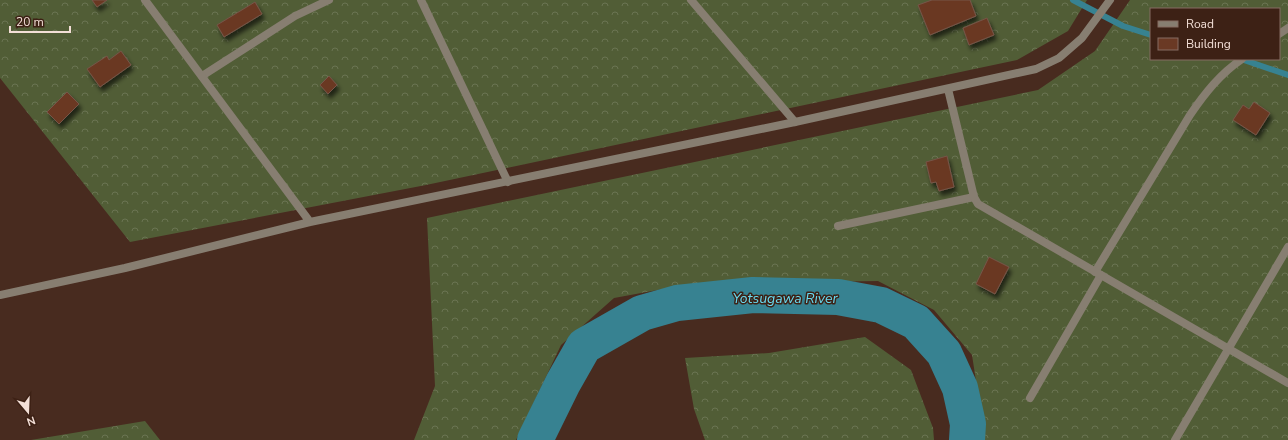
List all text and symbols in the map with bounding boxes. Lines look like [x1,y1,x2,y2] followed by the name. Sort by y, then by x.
[10,8,70,34] scale bar
[1150,8,1280,60] legend
[16,14,44,30] text: 20 m
[1186,16,1214,32] text: Road
[1186,36,1231,52] text: Building
[733,289,838,308] water label: Yotsugawa River
[8,392,48,432] north arrow
[25,413,37,429] text: N

